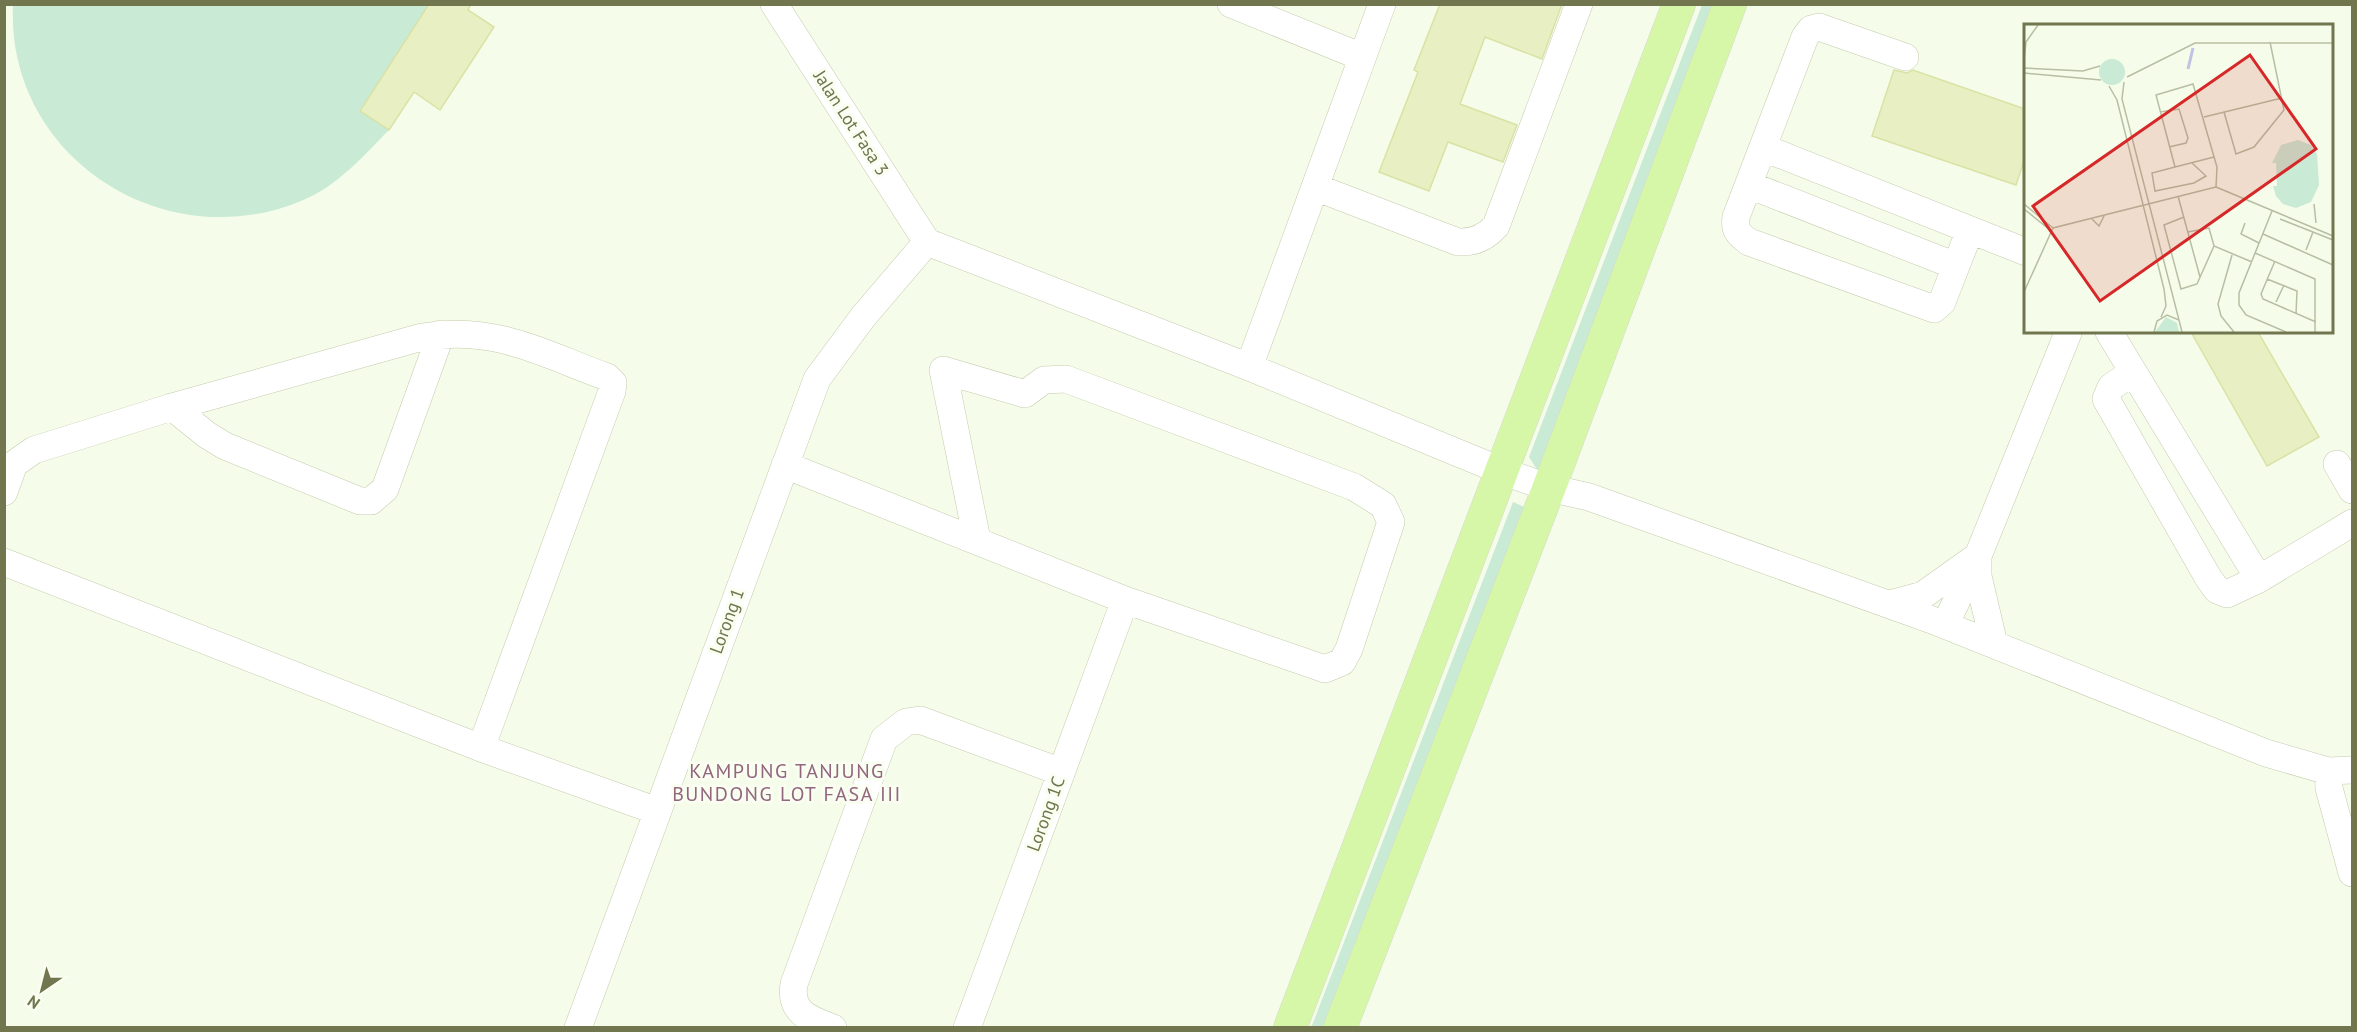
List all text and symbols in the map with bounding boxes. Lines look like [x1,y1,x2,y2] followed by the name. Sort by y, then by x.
[2024,24,2333,333] inset map
[808,65,894,180] street label: Jalan Lot Fasa 3
[704,585,749,657] street label: Lorong 1
[672,758,902,807] district label: KAMPUNG TANJUNG BUNDONG LOT FASA III
[1021,773,1070,854] street label: Lorong 1C
[12,960,72,1020] north arrow
[23,991,43,1013] text: N

